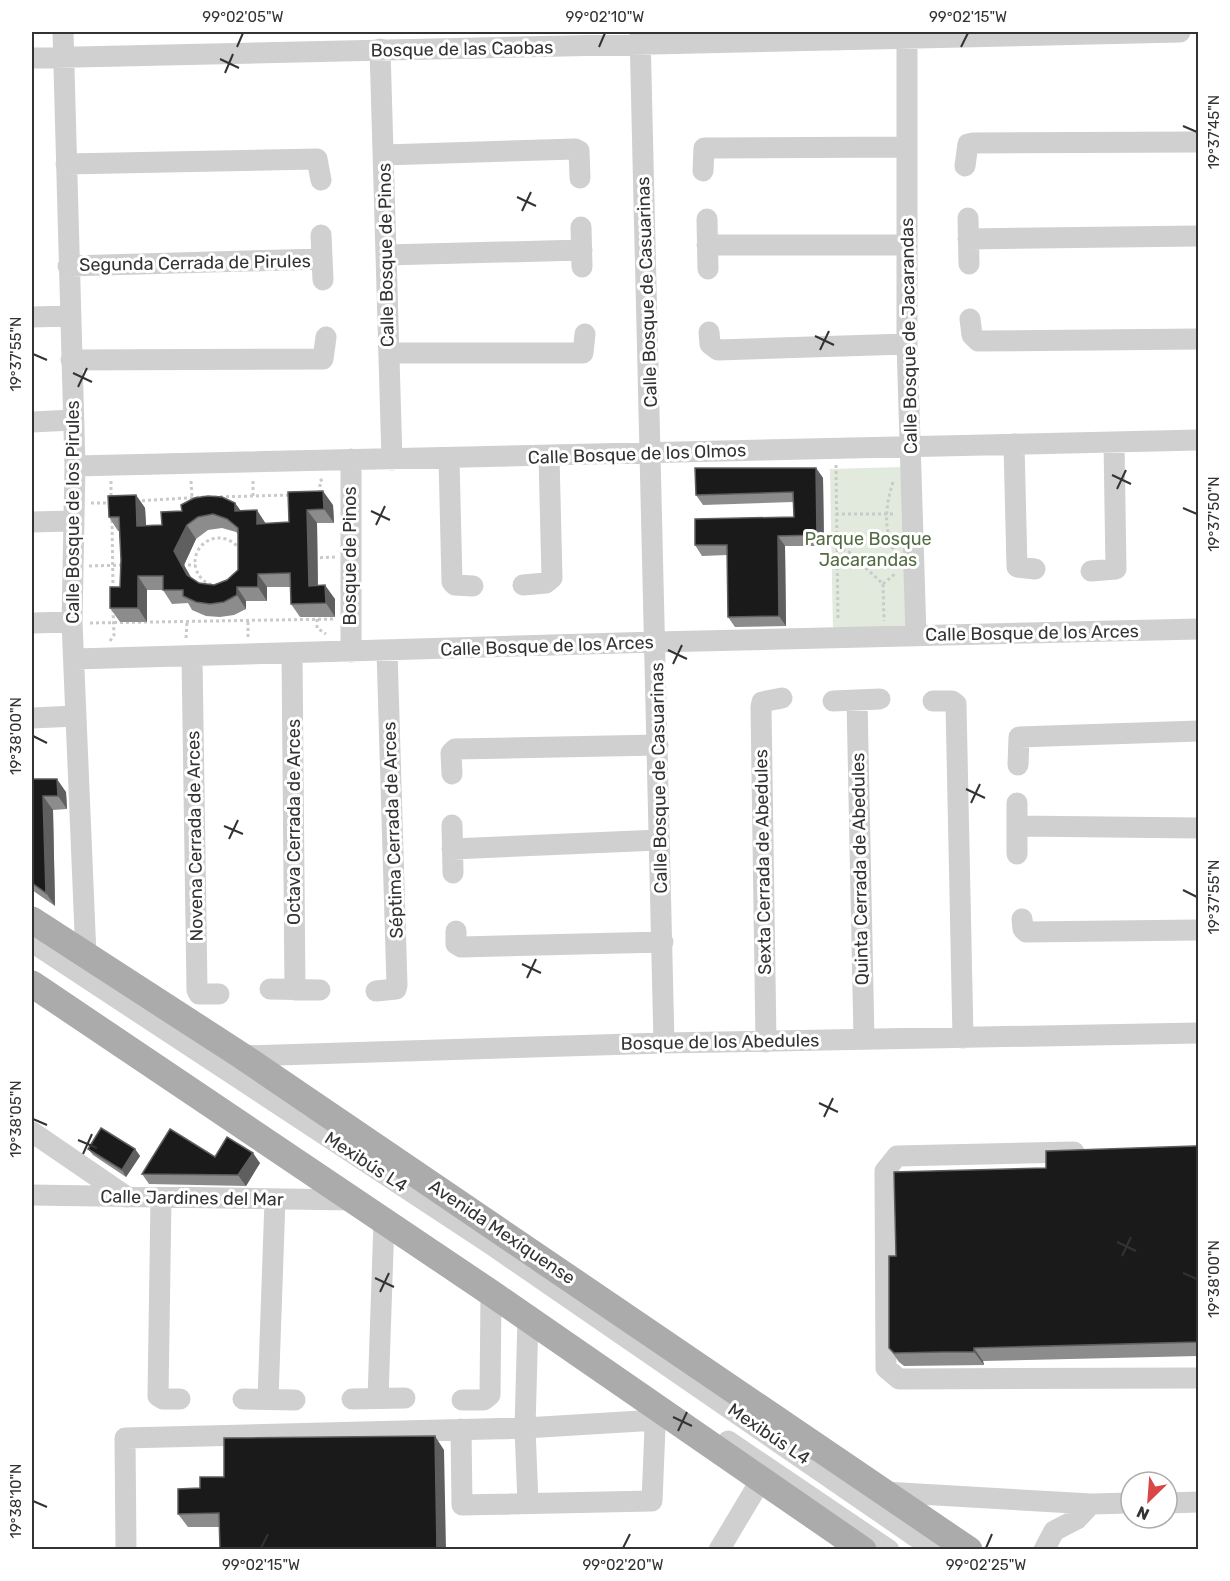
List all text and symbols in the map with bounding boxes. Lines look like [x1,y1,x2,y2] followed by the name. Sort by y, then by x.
[202,8,284,26] text: 99°02'05"W
[566,8,644,26] text: 99°02'10"W
[929,8,1007,26] text: 99°02'15"W
[370,36,554,62] street label: Bosque de las Caobas
[1205,95,1223,169] text: 19°37'45"N
[373,163,399,347] street label: Calle Bosque de Pinos
[632,176,662,408] street label: Calle Bosque de Casuarinas
[896,218,922,454] street label: Calle Bosque de Jacarandas
[79,250,311,276] street label: Segunda Cerrada de Pirules
[7,317,25,391] text: 19°37'55"N
[62,400,84,624] street label: Calle Bosque de los Pirules
[528,439,746,469] street label: Calle Bosque de los Olmos
[1205,476,1223,552] text: 19°37'50"N
[339,486,361,626] street label: Bosque de Pinos
[804,528,932,571] park label: Parque Bosque Jacarandas
[925,620,1139,646] street label: Calle Bosque de los Arces
[440,631,654,661] street label: Calle Bosque de los Arces
[646,662,672,894] street label: Calle Bosque de Casuarinas
[7,697,25,775] text: 19°38'00"N
[283,719,305,925] street label: Octava Cerrada de Arces
[378,721,408,939] street label: Séptima Cerrada de Arces
[182,730,208,942] street label: Novena Cerrada de Arces
[750,749,776,975] street label: Sexta Cerrada de Abedules
[847,752,873,986] street label: Quinta Cerrada de Abedules
[1205,860,1223,934] text: 19°37'55"N
[621,1029,819,1055] street label: Bosque de los Abedules
[7,1080,25,1158] text: 19°38'05"N
[320,1127,412,1197] street label: Mexibús L4
[425,1175,579,1289] street label: Avenida Mexiquense
[100,1185,284,1211] street label: Calle Jardines del Mar
[1205,1240,1223,1318] text: 19°38'00"N
[724,1399,814,1469] street label: Mexibús L4
[7,1464,25,1538] text: 19°38'10"N
[1119,1470,1179,1530] north arrow
[1134,1502,1152,1524] text: N
[222,1556,300,1574] text: 99°02'15"W
[582,1556,664,1574] text: 99°02'20"W
[946,1556,1026,1574] text: 99°02'25"W

